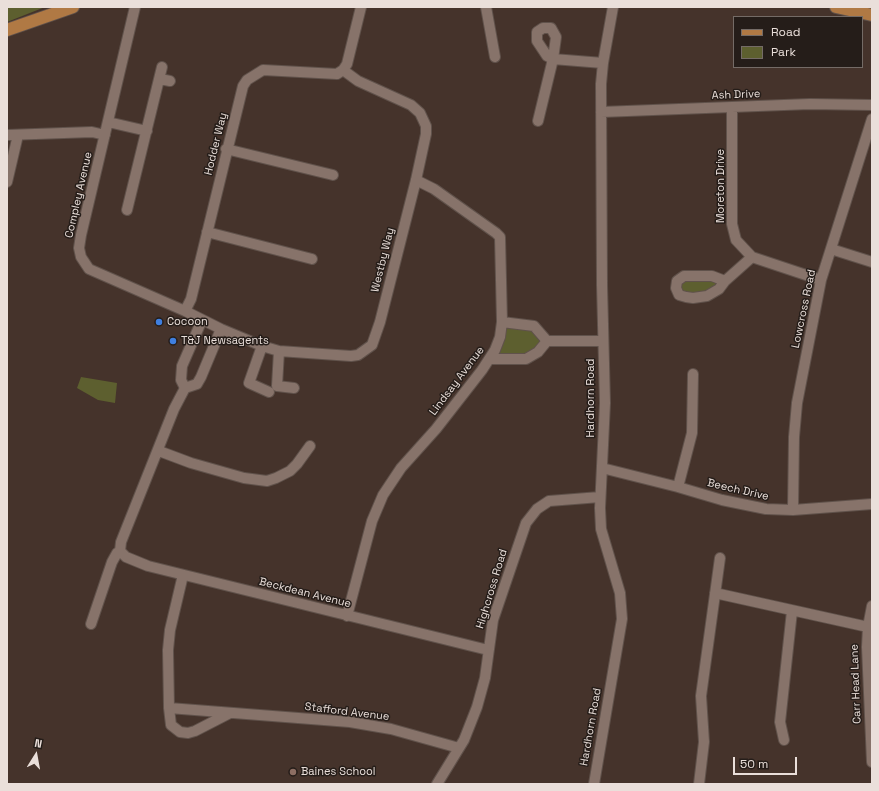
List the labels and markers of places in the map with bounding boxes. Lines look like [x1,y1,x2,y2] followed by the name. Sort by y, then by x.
[167,315,208,329] place label: Cocoon
[154,317,164,327] marker: Cocoon
[181,334,269,348] place label: T&J Newsagents
[168,336,178,346] marker: T&J Newsagents
[301,765,376,779] place label: Baines School
[288,767,298,777] marker: Baines School

